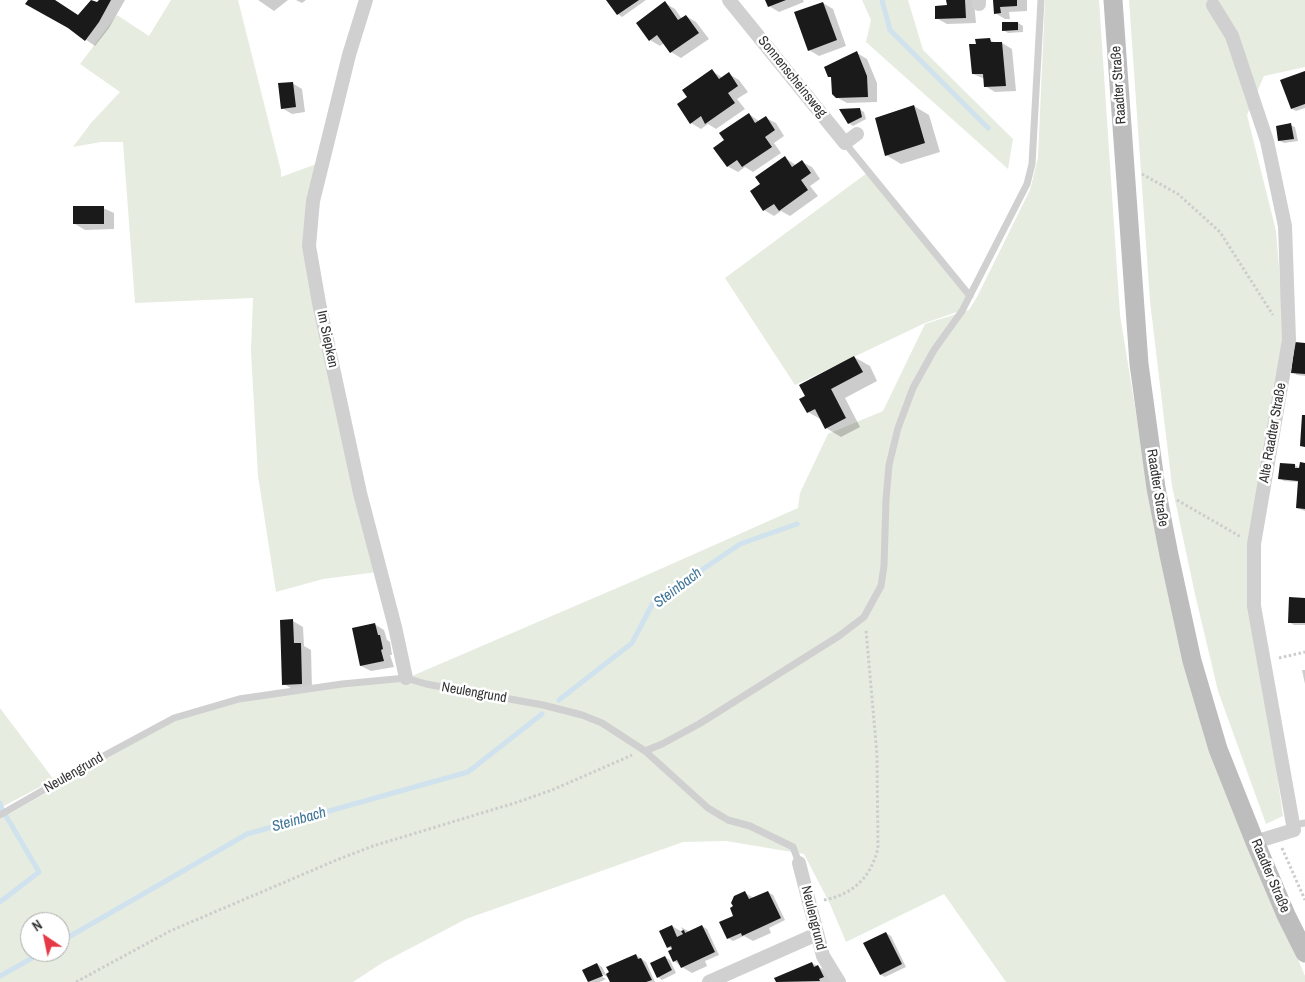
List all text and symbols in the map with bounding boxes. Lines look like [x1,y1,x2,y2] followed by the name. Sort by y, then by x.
[754,33,830,121] street label: Sonnenscheinsweg
[1108,45,1130,125] street label: Raadter Straße
[313,309,341,369] street label: Im Siepken
[1256,382,1290,484] street label: Alte Raadter Straße
[1143,448,1171,528] street label: Raadter Straße
[650,564,706,612] water label: Steinbach
[440,679,508,707] street label: Neulengrund
[41,749,107,797] street label: Neulengrund
[270,804,328,836] water label: Steinbach
[1247,837,1293,915] street label: Raadter Straße
[797,884,829,952] street label: Neulengrund
[20,912,70,962] north arrow
[29,916,46,935] text: N

